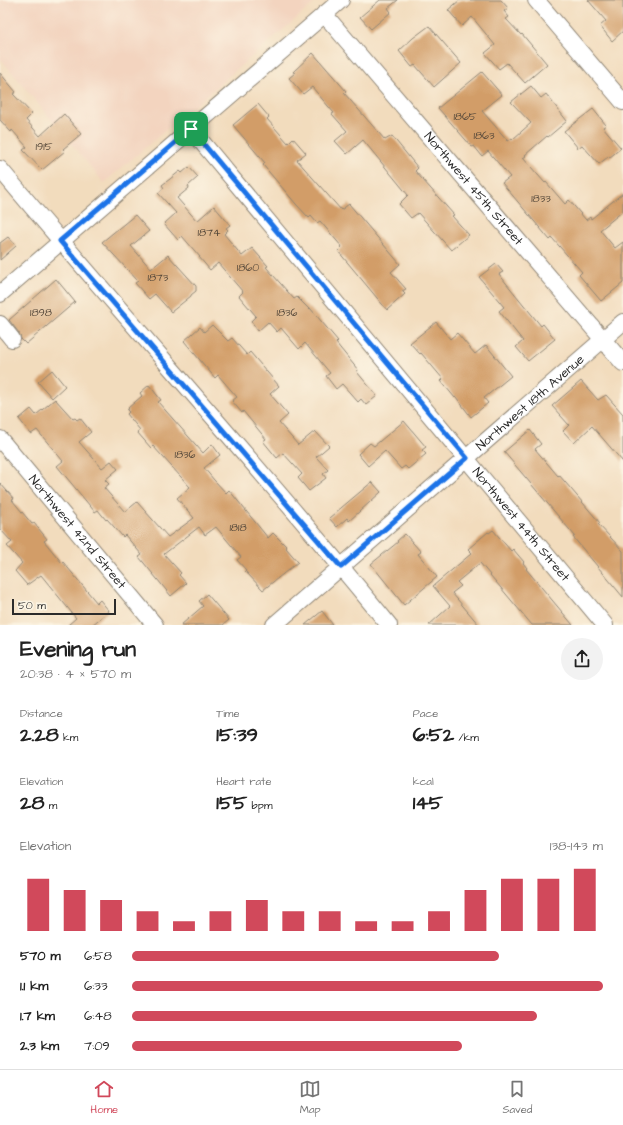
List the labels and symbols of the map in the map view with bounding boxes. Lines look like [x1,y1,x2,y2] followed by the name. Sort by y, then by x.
[453,109,477,124] house number: 1865
[174,112,208,146] pin
[420,128,528,250] street label: Northwest 45th Street
[473,128,495,143] house number: 1863
[36,139,53,154] house number: 1915
[531,191,551,206] house number: 1833
[198,225,221,240] house number: 1874
[237,260,259,275] house number: 1860
[148,270,169,285] house number: 1873
[30,305,52,320] house number: 1898
[276,305,298,320] house number: 1836
[472,351,588,455] street label: Northwest 18th Avenue
[174,447,196,462] house number: 1836
[468,463,574,586] street label: Northwest 44th Street
[25,471,131,594] street label: Northwest 42nd Street
[229,520,247,535] house number: 1818
[12,597,116,616] scale bar

